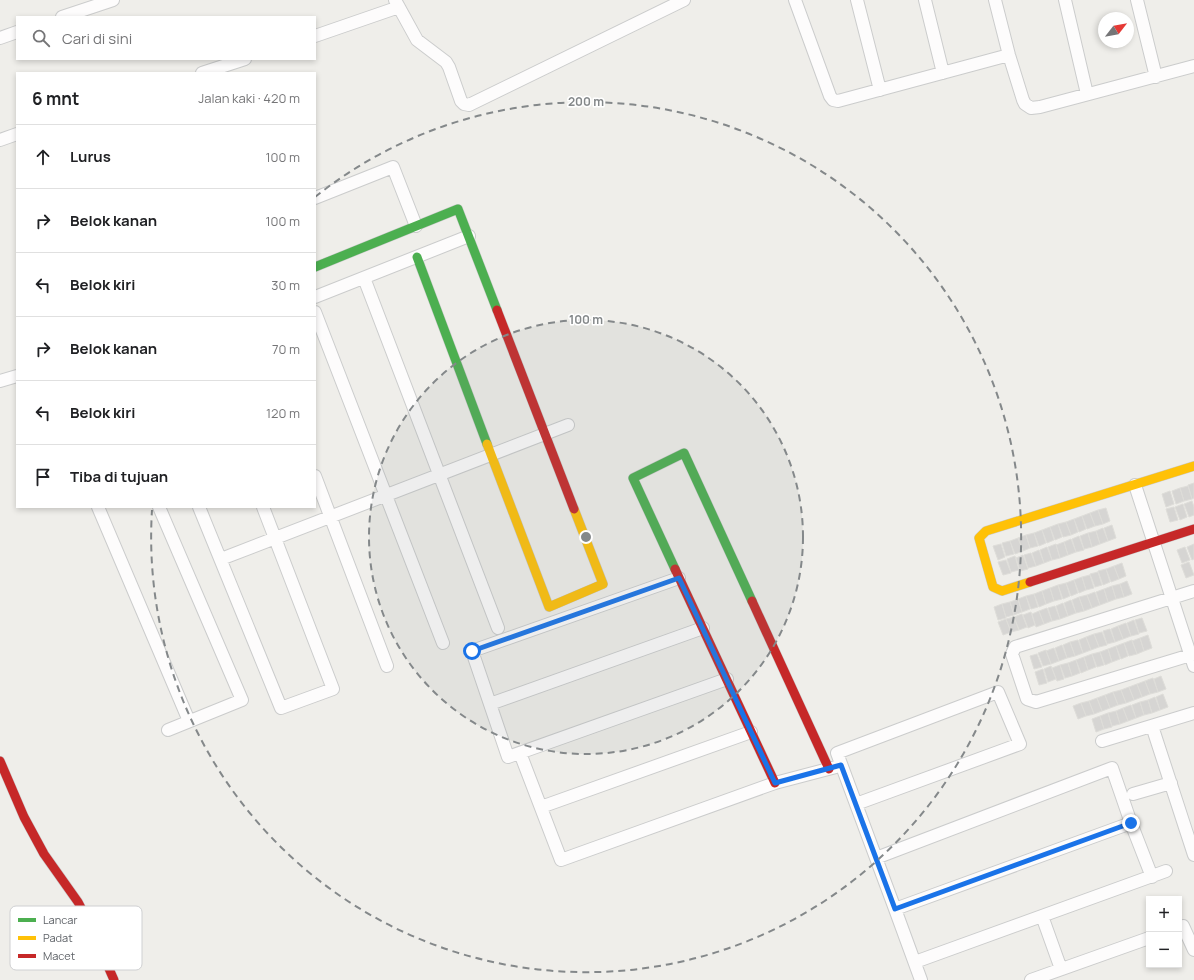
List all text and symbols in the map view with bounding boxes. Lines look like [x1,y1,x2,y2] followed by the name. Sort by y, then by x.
[1098,12,1134,48] north arrow
[16,16,316,60] search box
[30,27,52,49] icon: search
[62,28,132,49] text: Cari di sini
[32,87,79,110] text: 6 mnt
[198,89,300,107] text: Jalan kaki · 420 m
[568,93,604,110] text: 200 m
[32,146,54,168] icon: ahead
[70,146,111,167] text: Lurus
[265,148,300,166] text: 100 m
[32,210,54,232] icon: right
[70,210,157,231] text: Belok kanan
[265,212,300,230] text: 100 m
[32,274,54,296] icon: left
[70,274,136,295] text: Belok kiri
[271,276,300,294] text: 30 m
[569,311,603,328] text: 100 m
[32,338,54,360] icon: right
[70,338,157,359] text: Belok kanan
[272,340,300,358] text: 70 m
[32,402,54,424] icon: left
[70,402,136,423] text: Belok kiri
[266,404,300,422] text: 120 m
[32,466,54,488] icon: arrive
[70,466,168,487] text: Tiba di tujuan
[579,530,593,544] centre of rings
[463,642,481,660] route start
[1122,814,1140,832] route end
[1146,896,1182,968] map controls
[1146,896,1182,932] button: +
[10,906,142,970] legend
[43,912,77,927] text: Lancar
[43,930,73,945] text: Padat
[1146,932,1182,968] button: −
[43,948,75,963] text: Macet

